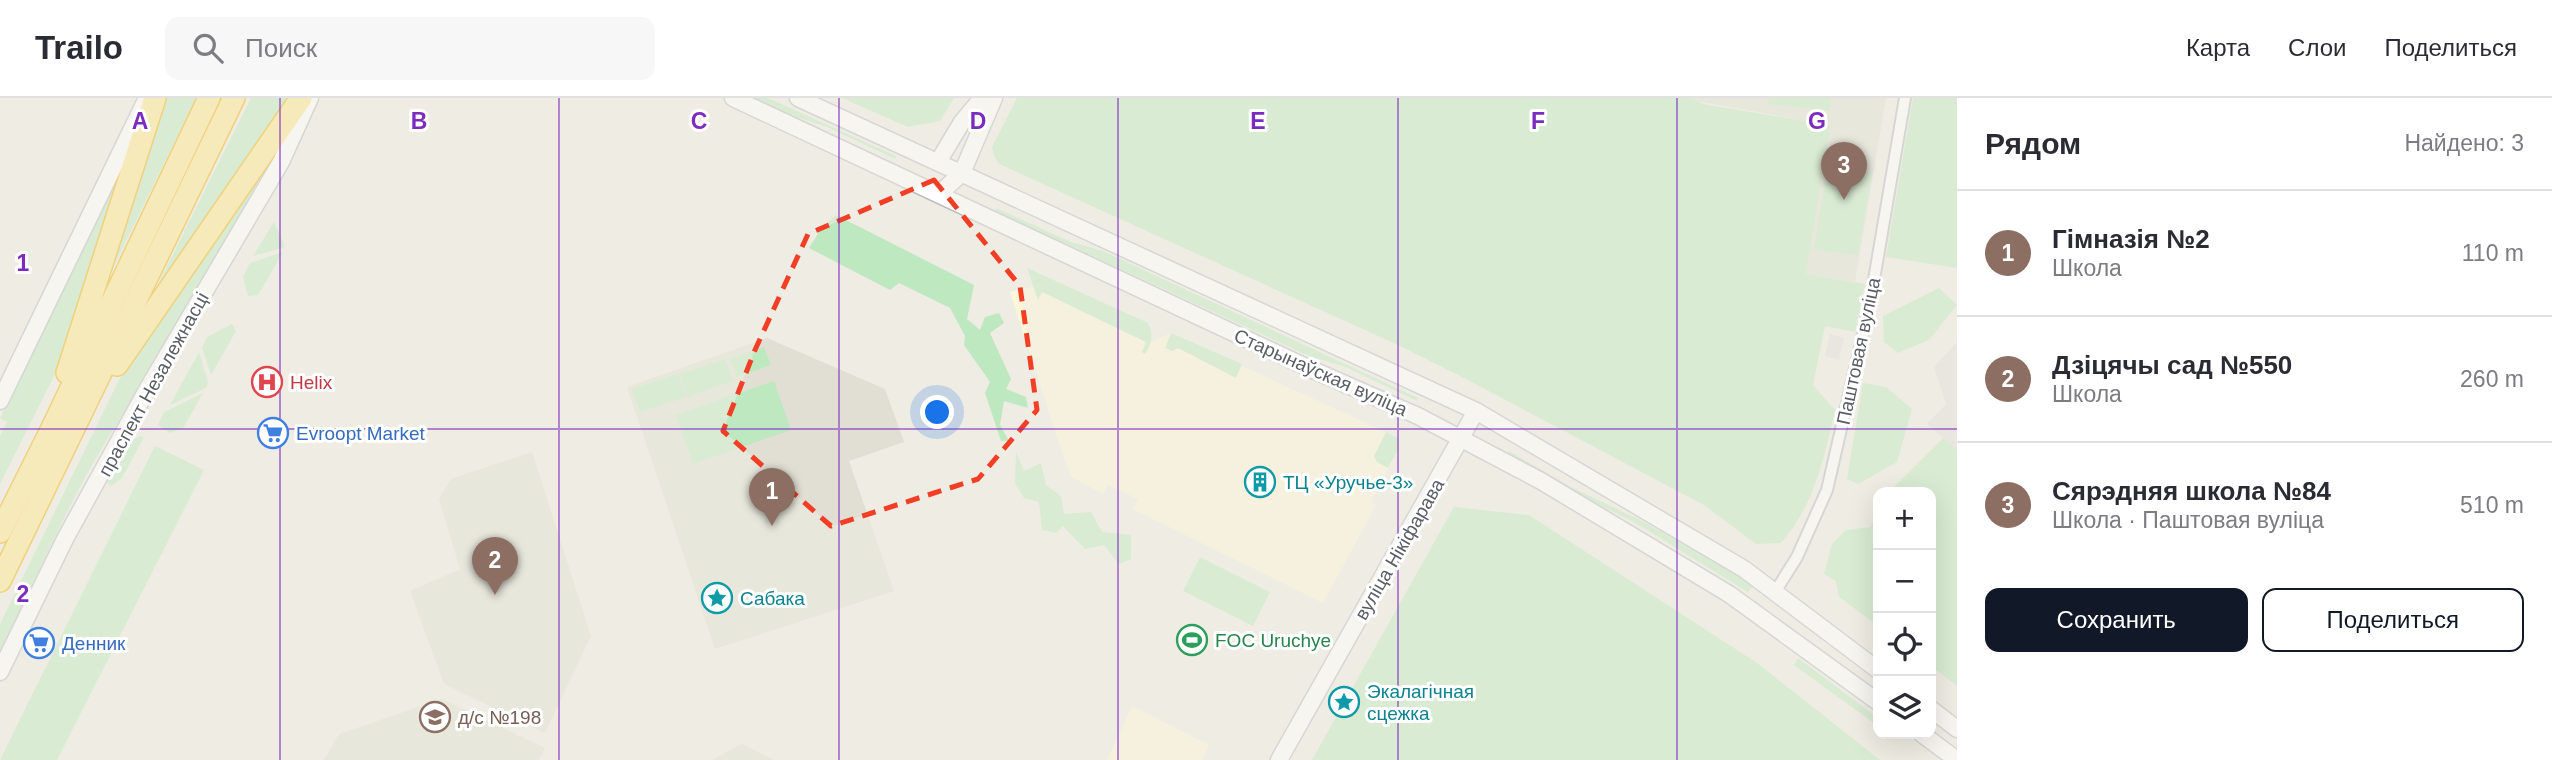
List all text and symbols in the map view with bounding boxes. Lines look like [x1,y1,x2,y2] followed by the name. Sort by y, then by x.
[165,17,655,80] search box
[35,29,123,66] text: Trailo
[189,29,227,67] icon: search
[245,33,317,63] text: Поиск
[2186,34,2250,61] text: Карта
[2288,34,2346,61] text: Слои
[2384,34,2517,61] text: Поделиться
[132,108,148,134] text: A
[411,108,427,134] text: B
[691,108,707,134] text: C
[970,108,986,134] text: D
[1250,108,1266,134] text: E
[1531,108,1545,134] text: F
[1808,108,1826,134] text: G
[1985,127,2081,160] text: Рядом
[2404,130,2524,156] text: Найдено: 3
[1821,142,1867,200] pin: 3
[2052,224,2210,254] text: Гімназія №2
[2002,240,2014,266] text: 1
[2462,240,2524,266] text: 110 m
[17,250,30,276] text: 1
[2052,255,2122,281] text: Школа
[1833,275,1884,427] street label: Паштовая вуліца
[94,289,213,480] street label: праспект Незалежнасці
[1231,325,1411,420] street label: Старынаўская вуліца
[2052,350,2292,380] text: Дзіцячы сад №550
[250,365,284,399] hospital icon: Helix
[2002,366,2014,392] text: 2
[2460,366,2524,392] text: 260 m
[290,372,333,393] place label: Helix
[2052,381,2122,407] text: Школа
[920,395,954,429] your location
[256,416,290,450] supermarket icon: Evroopt Market
[296,423,426,444] place label: Evroopt Market
[1243,465,1277,499] building icon: ТЦ «Уручье-3»
[749,468,795,526] pin: 1
[1283,472,1413,493] place label: ТЦ «Уручье-3»
[1351,475,1449,623] street label: вуліца Нікіфарава
[2052,476,2331,506] text: Сярэдняя школа №84
[1873,487,1936,739] map controls
[1873,487,1936,550] button: +
[2002,492,2014,518] text: 3
[2460,492,2524,518] text: 510 m
[2052,507,2324,533] text: Школа · Паштовая вуліца
[472,537,518,595] pin: 2
[1873,550,1936,613] button: −
[17,581,29,607] text: 2
[700,581,734,615] place icon: Сабака
[740,588,805,609] place label: Сабака
[1985,588,2248,652] button: Сохранить
[2262,588,2524,652] button: Поделиться
[1873,613,1936,676] button: locate
[1175,623,1209,657] sports icon: FOC Uruchye
[22,626,56,660] supermarket icon: Денник
[1215,630,1331,651] place label: FOC Uruchye
[62,633,126,654] place label: Денник
[1873,676,1936,739] button: layers
[1367,681,1474,724] place label: Экалагічная сцежка
[1327,685,1361,719] place icon: Экалагічная сцежка
[418,700,452,734] school or university icon: д/с №198
[458,707,541,728] place label: д/с №198

